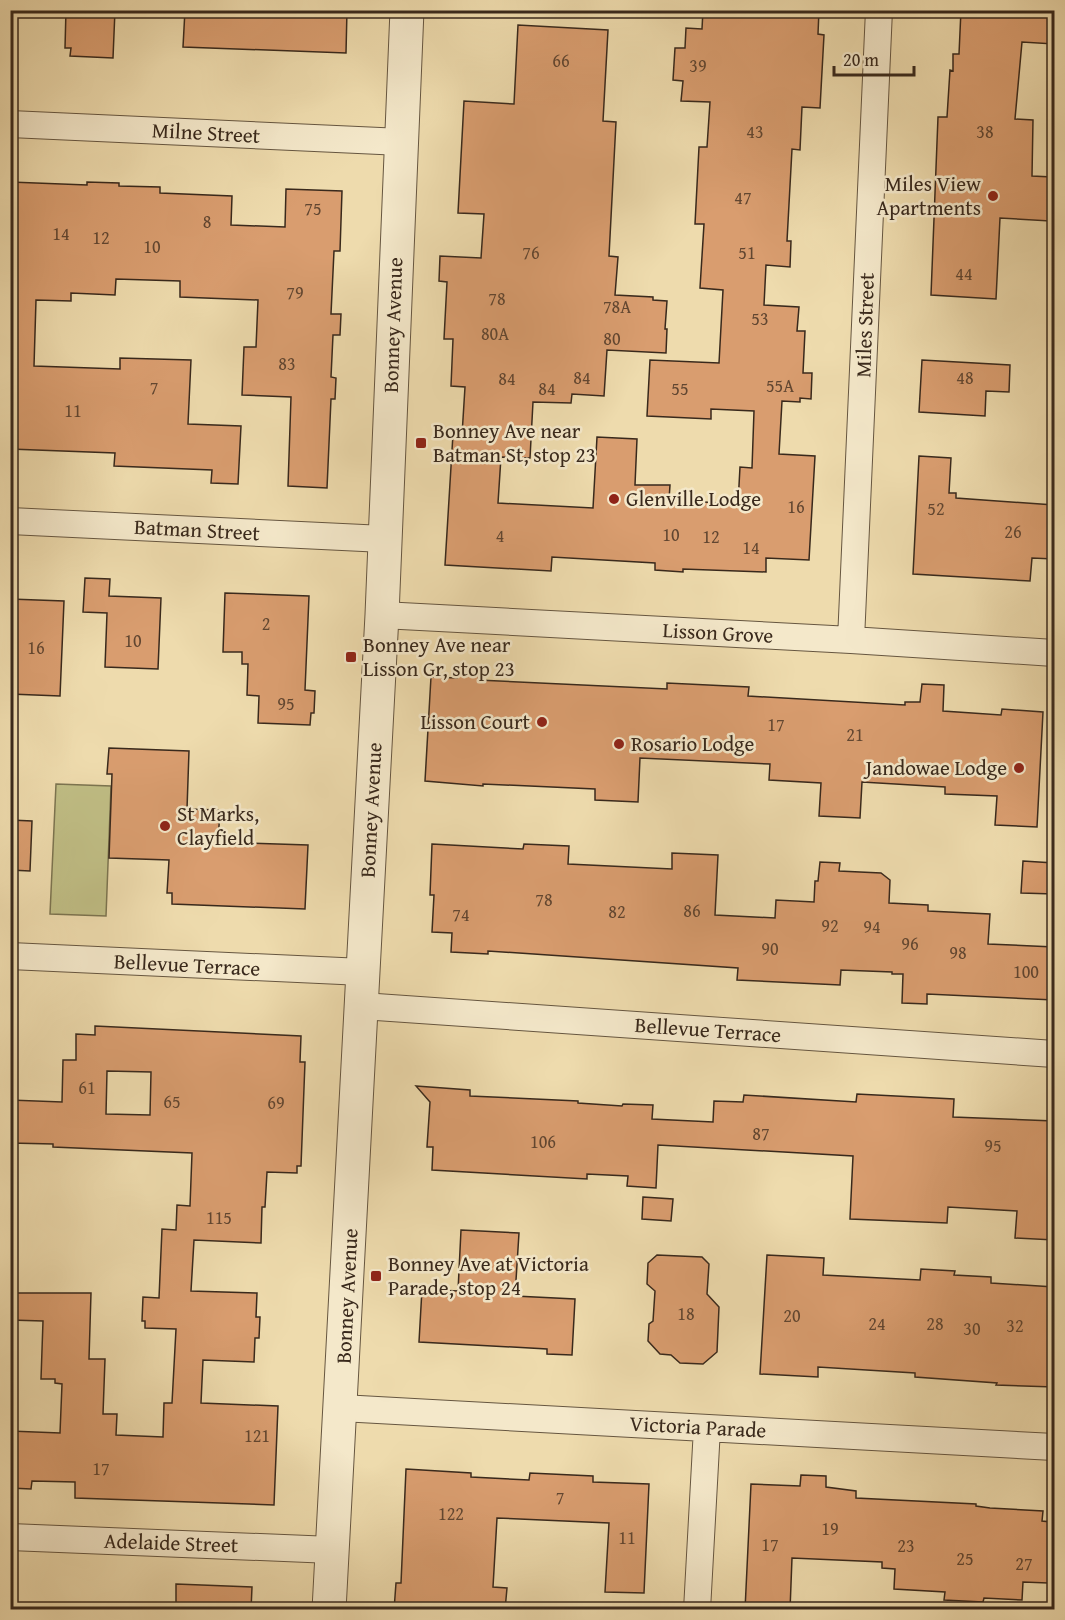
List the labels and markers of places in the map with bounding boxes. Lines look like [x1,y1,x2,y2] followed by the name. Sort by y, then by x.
[876,168,981,223] place label: Miles View Apartments
[986,189,1000,203] marker: Miles View Apartments
[433,415,596,470] place label: Bonney Ave near Batman St, stop 23
[414,436,428,450] marker: Bonney Ave near Batman St, stop 23
[626,483,761,514] place label: Glenville Lodge
[607,492,621,506] marker: Glenville Lodge
[363,629,515,684] place label: Bonney Ave near Lisson Gr, stop 23
[344,650,358,664] marker: Bonney Ave near Lisson Gr, stop 23
[421,706,531,737] place label: Lisson Court
[535,715,549,729] marker: Lisson Court
[631,728,755,759] place label: Rosario Lodge
[612,737,626,751] marker: Rosario Lodge
[863,752,1007,783] place label: Jandowae Lodge
[1012,761,1026,775] marker: Jandowae Lodge
[177,798,259,853] place label: St Marks, Clayfield
[158,819,172,833] marker: St Marks, Clayfield
[388,1248,589,1303] place label: Bonney Ave at Victoria Parade, stop 24
[369,1269,383,1283] marker: Bonney Ave at Victoria Parade, stop 24

